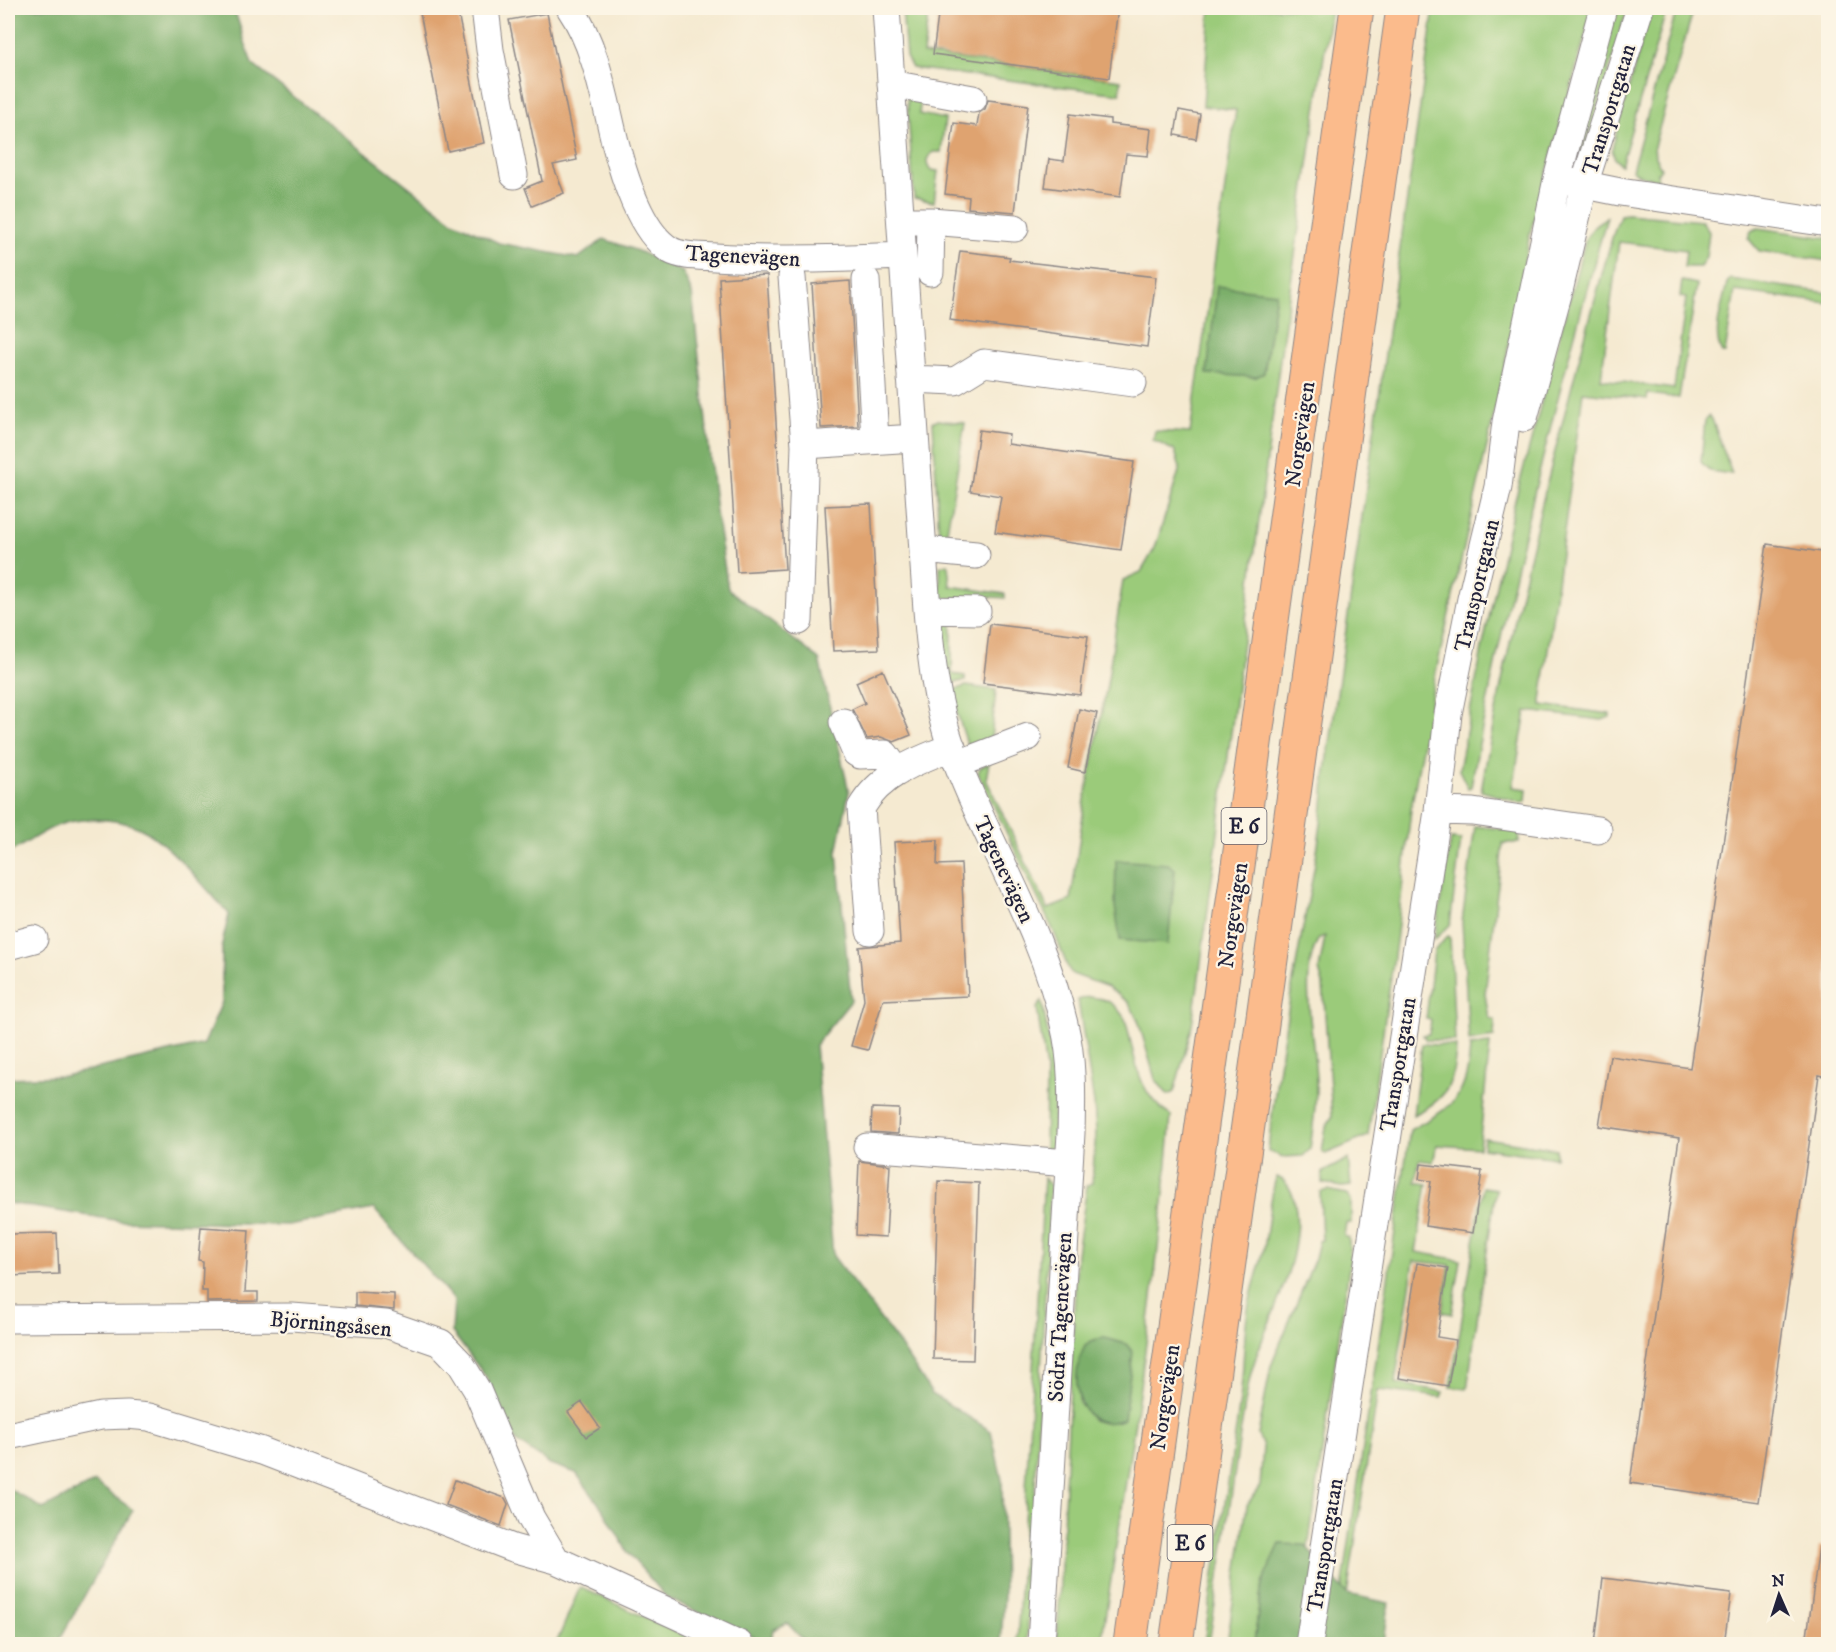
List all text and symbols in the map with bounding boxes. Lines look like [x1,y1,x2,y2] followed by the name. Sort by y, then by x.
[1577,40,1642,178] street label: Transportgatan
[685,240,801,273] street label: Tagenevägen
[1280,379,1321,489] street label: Norgevägen
[1449,516,1506,654] street label: Transportgatan
[1222,808,1266,844] road number: E 6
[967,812,1040,928] street label: Tagenevägen
[1213,860,1254,970] street label: Norgevägen
[1375,995,1423,1133] street label: Transportgatan
[1043,1231,1078,1403] street label: Södra Tagenevägen
[269,1306,393,1343] street label: Björningsåsen
[1145,1342,1186,1452] street label: Norgevägen
[1302,1476,1350,1614] street label: Transportgatan
[1168,1525,1212,1561] road number: E 6
[1749,1565,1809,1625] north arrow
[1771,1571,1785,1591] text: N

